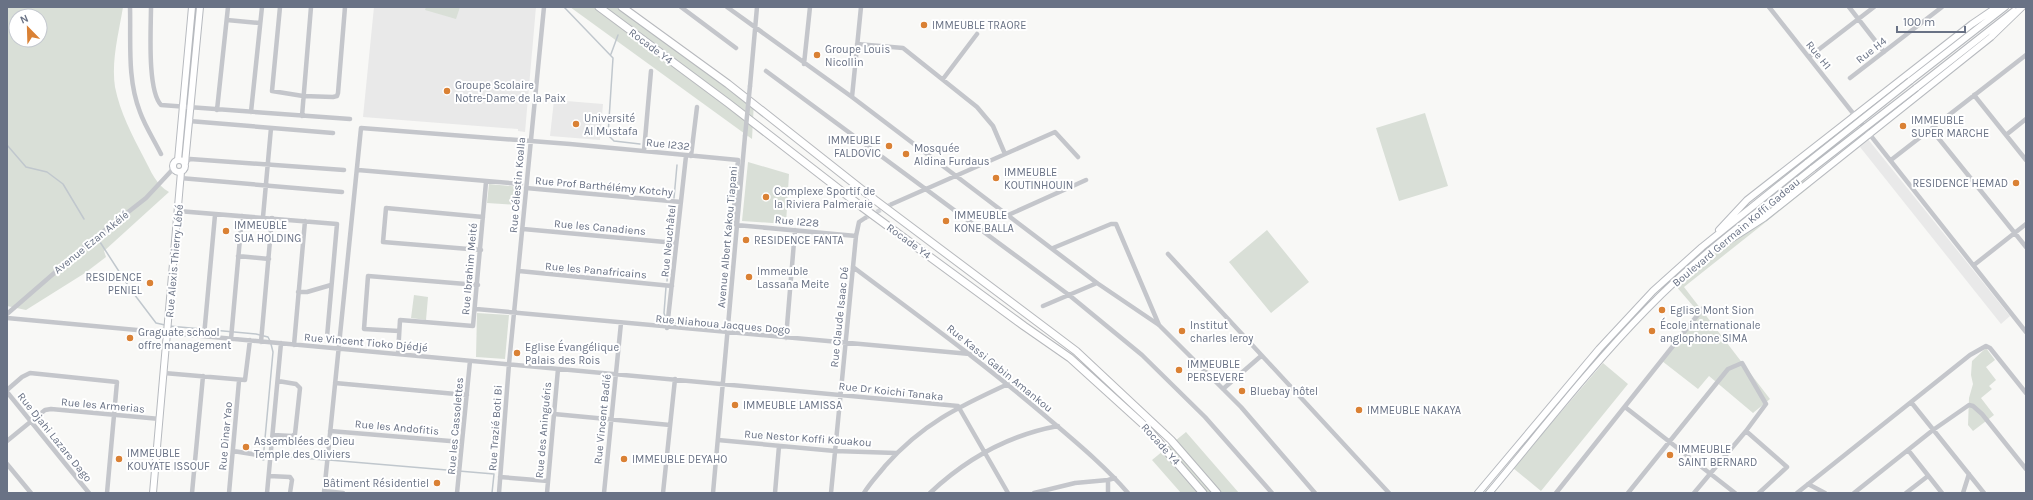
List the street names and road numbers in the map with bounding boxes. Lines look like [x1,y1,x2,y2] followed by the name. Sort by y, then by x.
[626,26,675,67] street label: Rocade Y4
[1853,34,1889,66] street label: Rue H4
[1803,39,1834,72] street label: Rue H1
[645,136,690,153] street label: Rue I232
[507,137,528,234] street label: Rue Célestin Koalla
[715,165,740,309] street label: Avenue Albert Kakou Tiapani
[534,174,673,199] street label: Rue Prof Barthélémy Kotchy
[1670,175,1803,290] street label: Boulevard Germain Koffi Gadeau
[163,203,186,318] street label: Rue Alexis Thierry Lébé
[658,204,679,278] street label: Rue Neuchâtel
[51,208,132,277] street label: Avenue Ezan Akélé
[774,213,820,230] street label: Rue I228
[553,217,647,238] street label: Rue les Canadiens
[884,221,933,262] street label: Rocade Y4
[459,222,480,316] street label: Rue Ibrahim Meité
[545,260,648,281] street label: Rue les Panafricains
[828,266,851,368] street label: Rue Claude Isaac Dé
[655,312,791,337] street label: Rue Niahoua Jacques Dogo
[944,322,1055,415] street label: Rue Kassi Gabin Amankou
[304,331,429,354] street label: Rue Vincent Tioko Djédjé
[591,373,614,465] street label: Rue Vincent Badié
[445,377,466,475] street label: Rue les Cassolettes
[838,380,944,403] street label: Rue Dr Koichi Tanaka
[533,381,554,479] street label: Rue des Aninguéris
[486,385,505,471] street label: Rue Trazié Boti Bi
[15,390,95,485] street label: Rue Djahi Lazare Dago
[60,395,146,416] street label: Rue les Armerias
[216,401,235,471] street label: Rue Dinar Yao
[354,417,440,438] street label: Rue les Andofitis
[1139,421,1183,468] street label: Rocade Y4
[744,428,872,449] street label: Rue Nestor Koffi Kouakou

